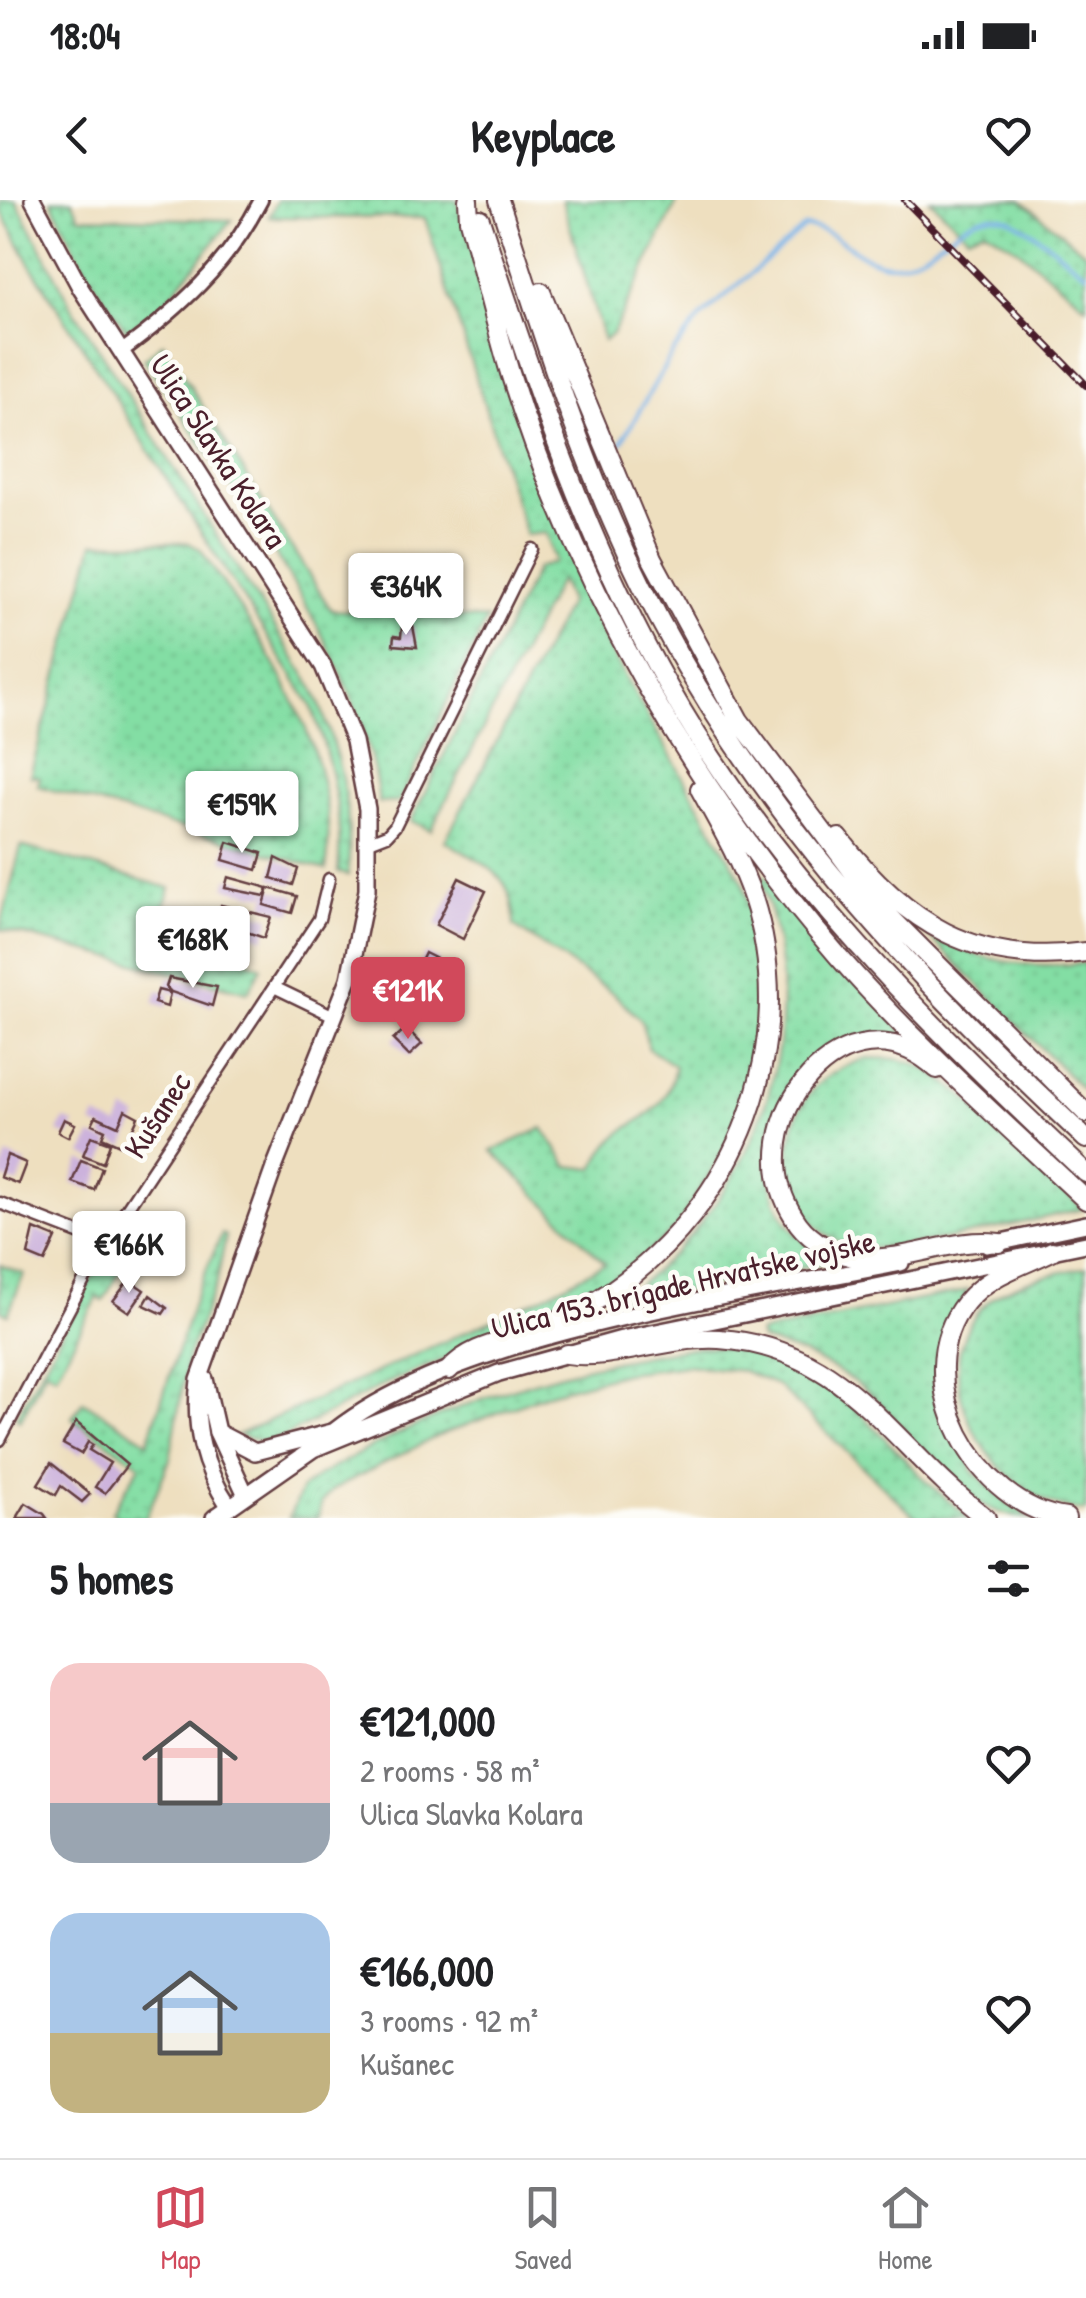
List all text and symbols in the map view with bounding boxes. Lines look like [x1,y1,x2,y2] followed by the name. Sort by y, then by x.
[50,9,120,61] text: 18:04
[471,105,615,166] text: Keyplace
[50,108,105,163] icon: back
[981,108,1036,163] icon: heart
[140,346,298,556] street label: Ulica Slavka Kolara
[336,553,476,638] pin: €364K
[370,564,442,607] text: €364K
[172,771,312,856] pin: €159K
[207,782,277,825] text: €159K
[123,906,263,991] pin: €168K
[158,917,228,960] text: €168K
[338,957,478,1042] pin: €121K
[373,968,443,1011] text: €121K
[113,1063,201,1166] street label: Kušanec
[59,1211,199,1296] pin: €166K
[487,1219,879,1349] street label: Ulica 153. brigade Hrvatske vojske
[94,1222,164,1265] text: €166K
[50,1550,173,1607] text: 5 homes
[981,1551,1036,1606] icon: filters
[360,1692,495,1749] text: €121,000
[130,1703,250,1823] icon: home
[981,1736,1036,1791] icon: heart
[360,1749,540,1792] text: 2 rooms · 58 m²
[360,1792,583,1835] text: Ulica Slavka Kolara
[360,1942,494,1999] text: €166,000
[130,1953,250,2073] icon: home
[981,1986,1036,2041] icon: heart
[360,1999,538,2042] text: 3 rooms · 92 m²
[360,2042,454,2085] text: Kušanec
[153,2180,208,2278] tab: Map
[514,2180,572,2278] tab: Saved
[878,2180,933,2278] tab: Home

